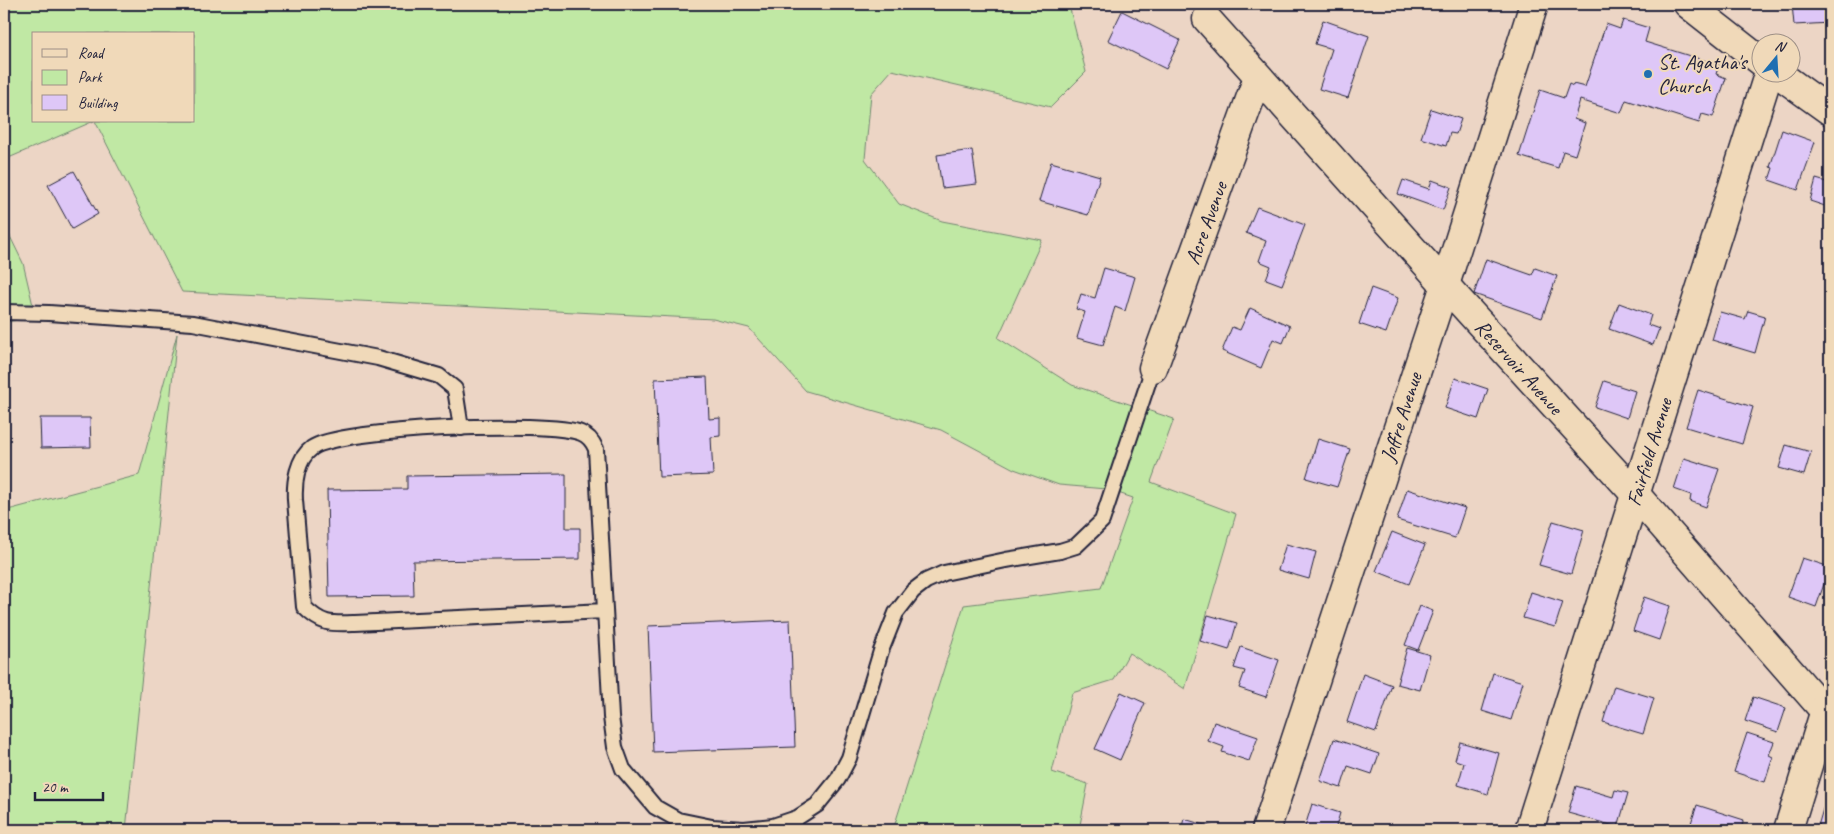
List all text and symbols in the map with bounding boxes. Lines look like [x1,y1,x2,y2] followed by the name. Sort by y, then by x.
[32,32,195,122] legend
[1752,32,1802,82] north arrow
[1773,37,1789,56] text: N
[78,44,105,63] text: Road
[1658,49,1748,99] place label: St. Agatha's Church
[78,68,103,87] text: Park
[1642,68,1654,80] marker: St. Agatha's Church
[78,94,118,113] text: Building
[1179,176,1234,268] street label: Acre Avenue
[1470,314,1570,421] street label: Reservoir Avenue
[1374,368,1428,466] street label: Joffre Avenue
[1620,394,1678,509] street label: Fairfield Avenue
[35,769,102,801] scale bar
[42,778,69,797] text: 20 m

